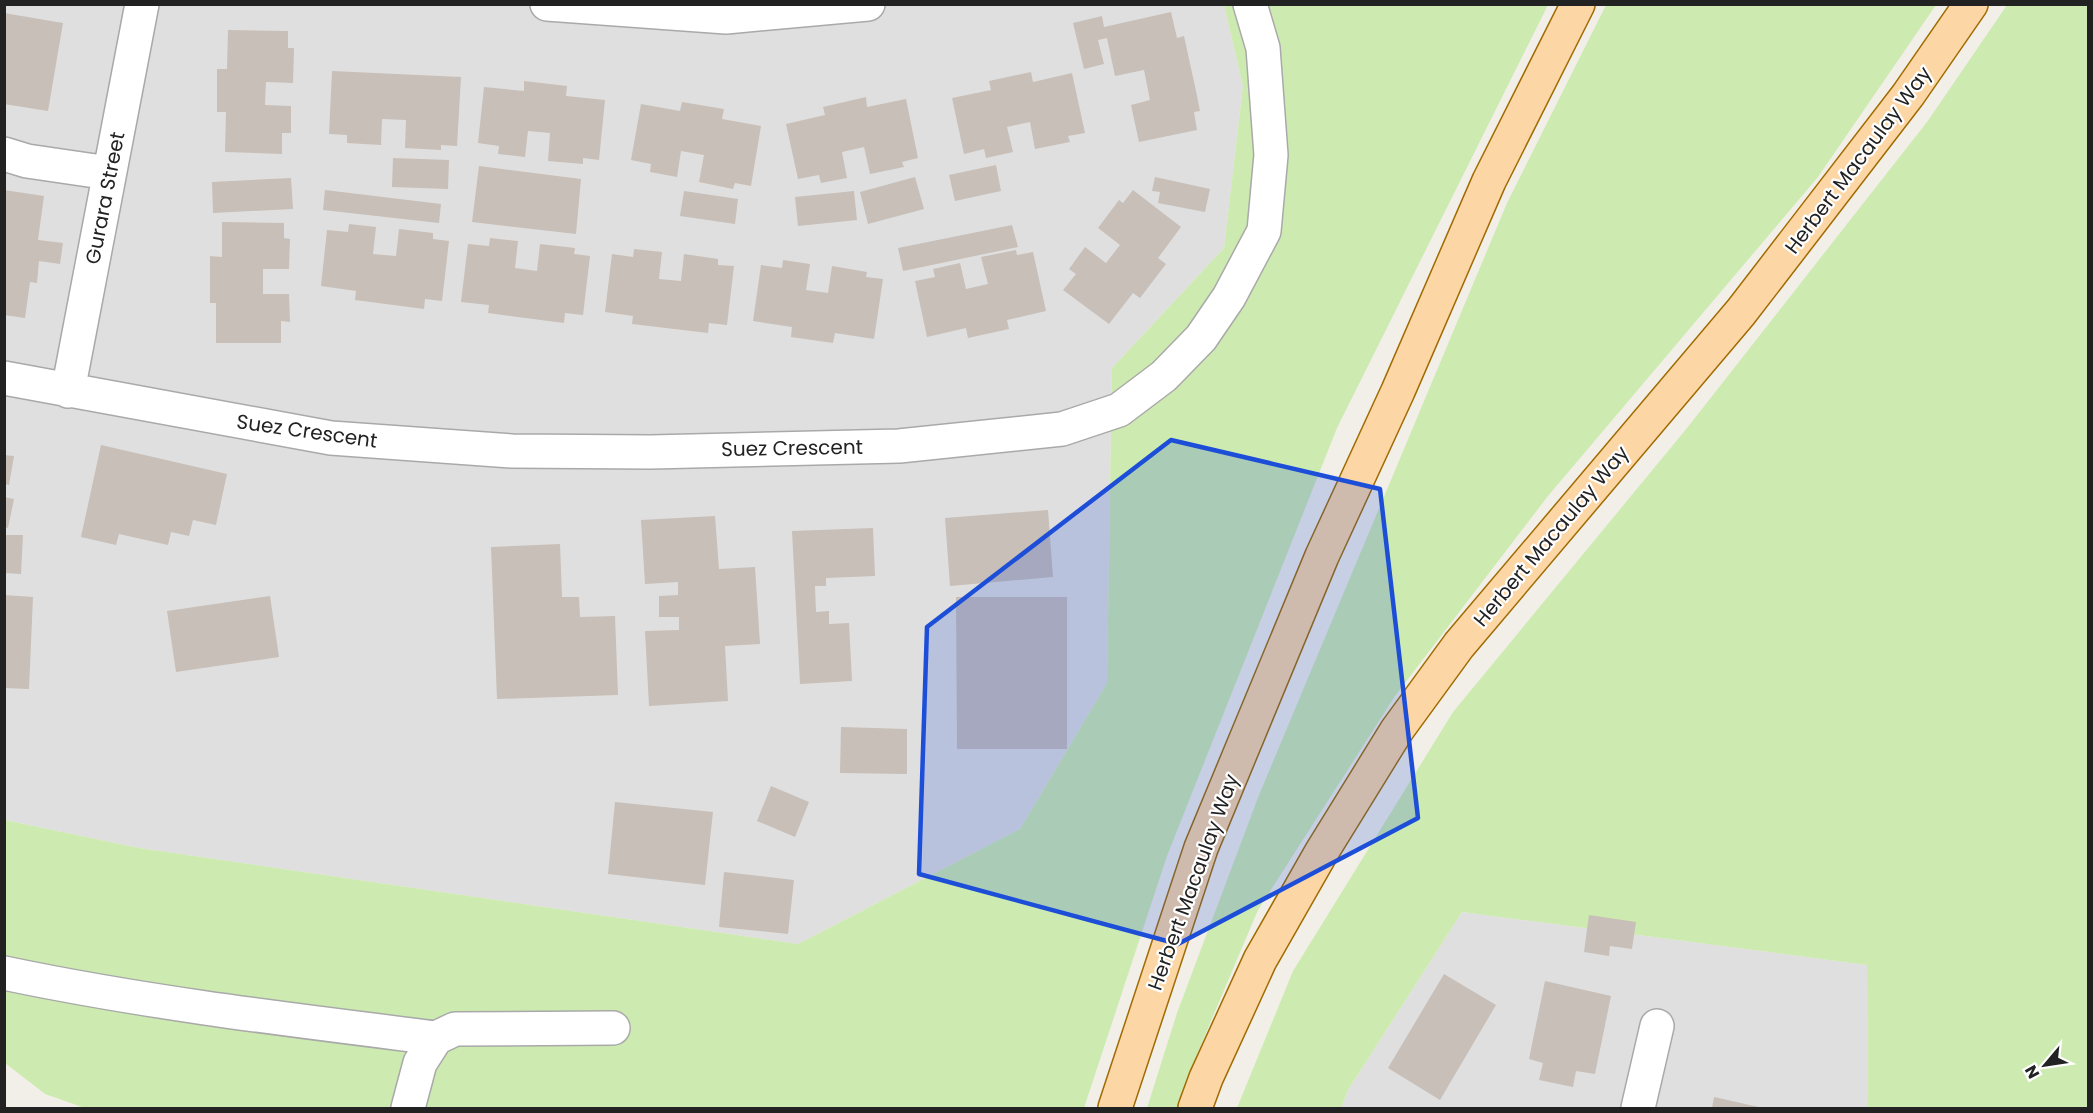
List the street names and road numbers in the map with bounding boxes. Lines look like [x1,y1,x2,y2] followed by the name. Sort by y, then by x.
[1778,60,1938,260] street label: Herbert Macaulay Way
[78,129,132,267] street label: Gurara Street
[235,407,379,455] street label: Suez Crescent
[721,433,863,463] street label: Suez Crescent
[1467,440,1635,632] street label: Herbert Macaulay Way
[1141,770,1245,994] street label: Herbert Macaulay Way

